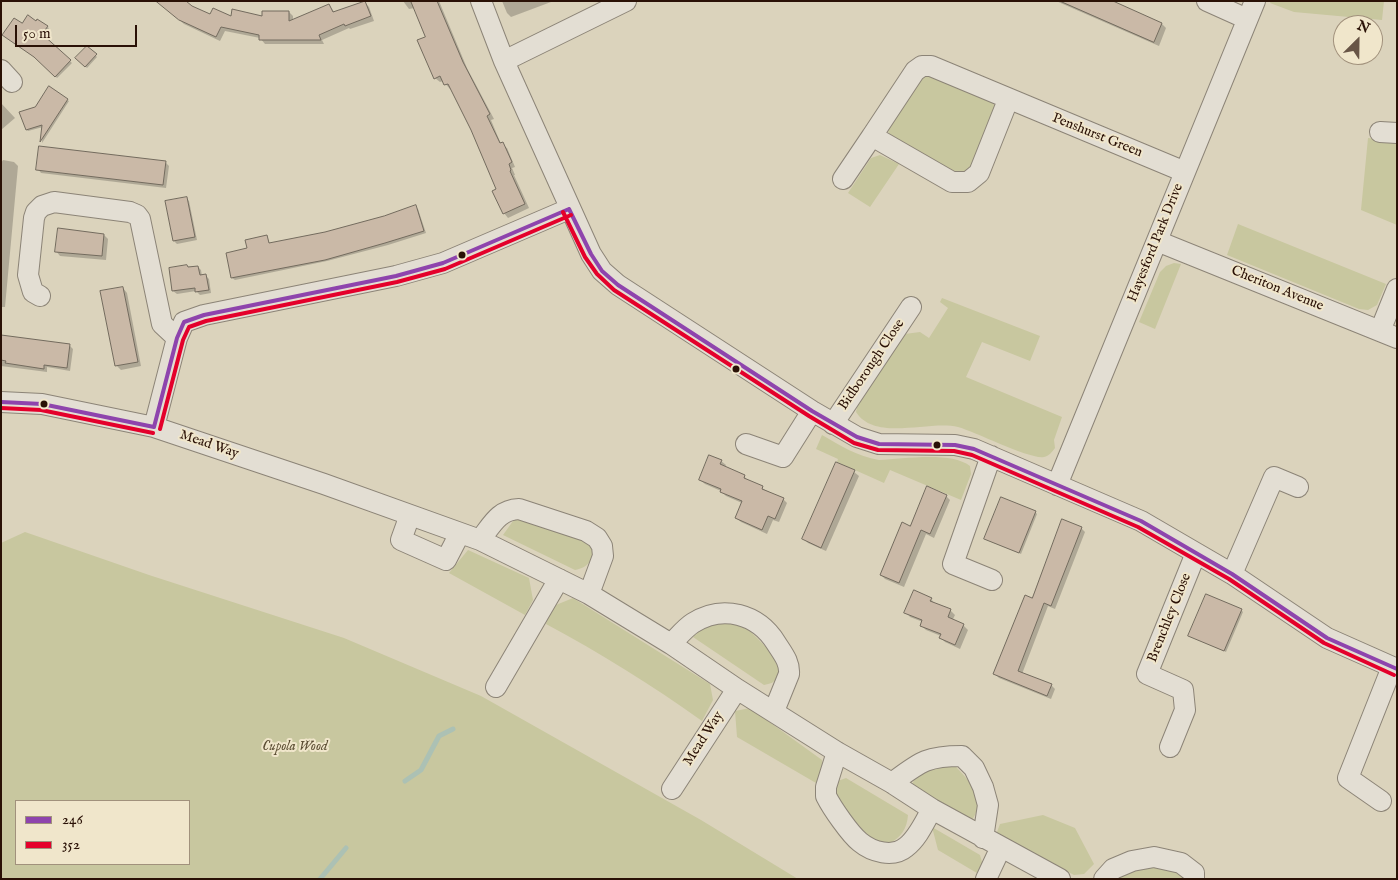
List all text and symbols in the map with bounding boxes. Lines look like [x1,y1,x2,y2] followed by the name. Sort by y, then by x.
[18,15,140,47] scale bar
[1333,15,1383,65] north arrow
[1354,16,1373,38] text: N
[23,24,51,43] text: 50 m
[1049,110,1145,162] street label: Penshurst Green
[1125,181,1187,305] street label: Hayesford Park Drive
[457,250,467,260] unlabelled marker
[1228,263,1326,315] street label: Cheriton Avenue
[835,316,909,414] street label: Bidborough Close
[731,364,741,374] unlabelled marker
[39,399,49,409] unlabelled marker
[177,427,241,463] street label: Mead Way
[932,440,942,450] unlabelled marker
[1145,571,1195,665] street label: Brenchley Close
[680,709,728,769] street label: Mead Way
[262,739,328,755] park label: Cupola Wood
[15,800,190,865] legend
[62,810,83,829] text: 246
[62,835,80,854] text: 352

